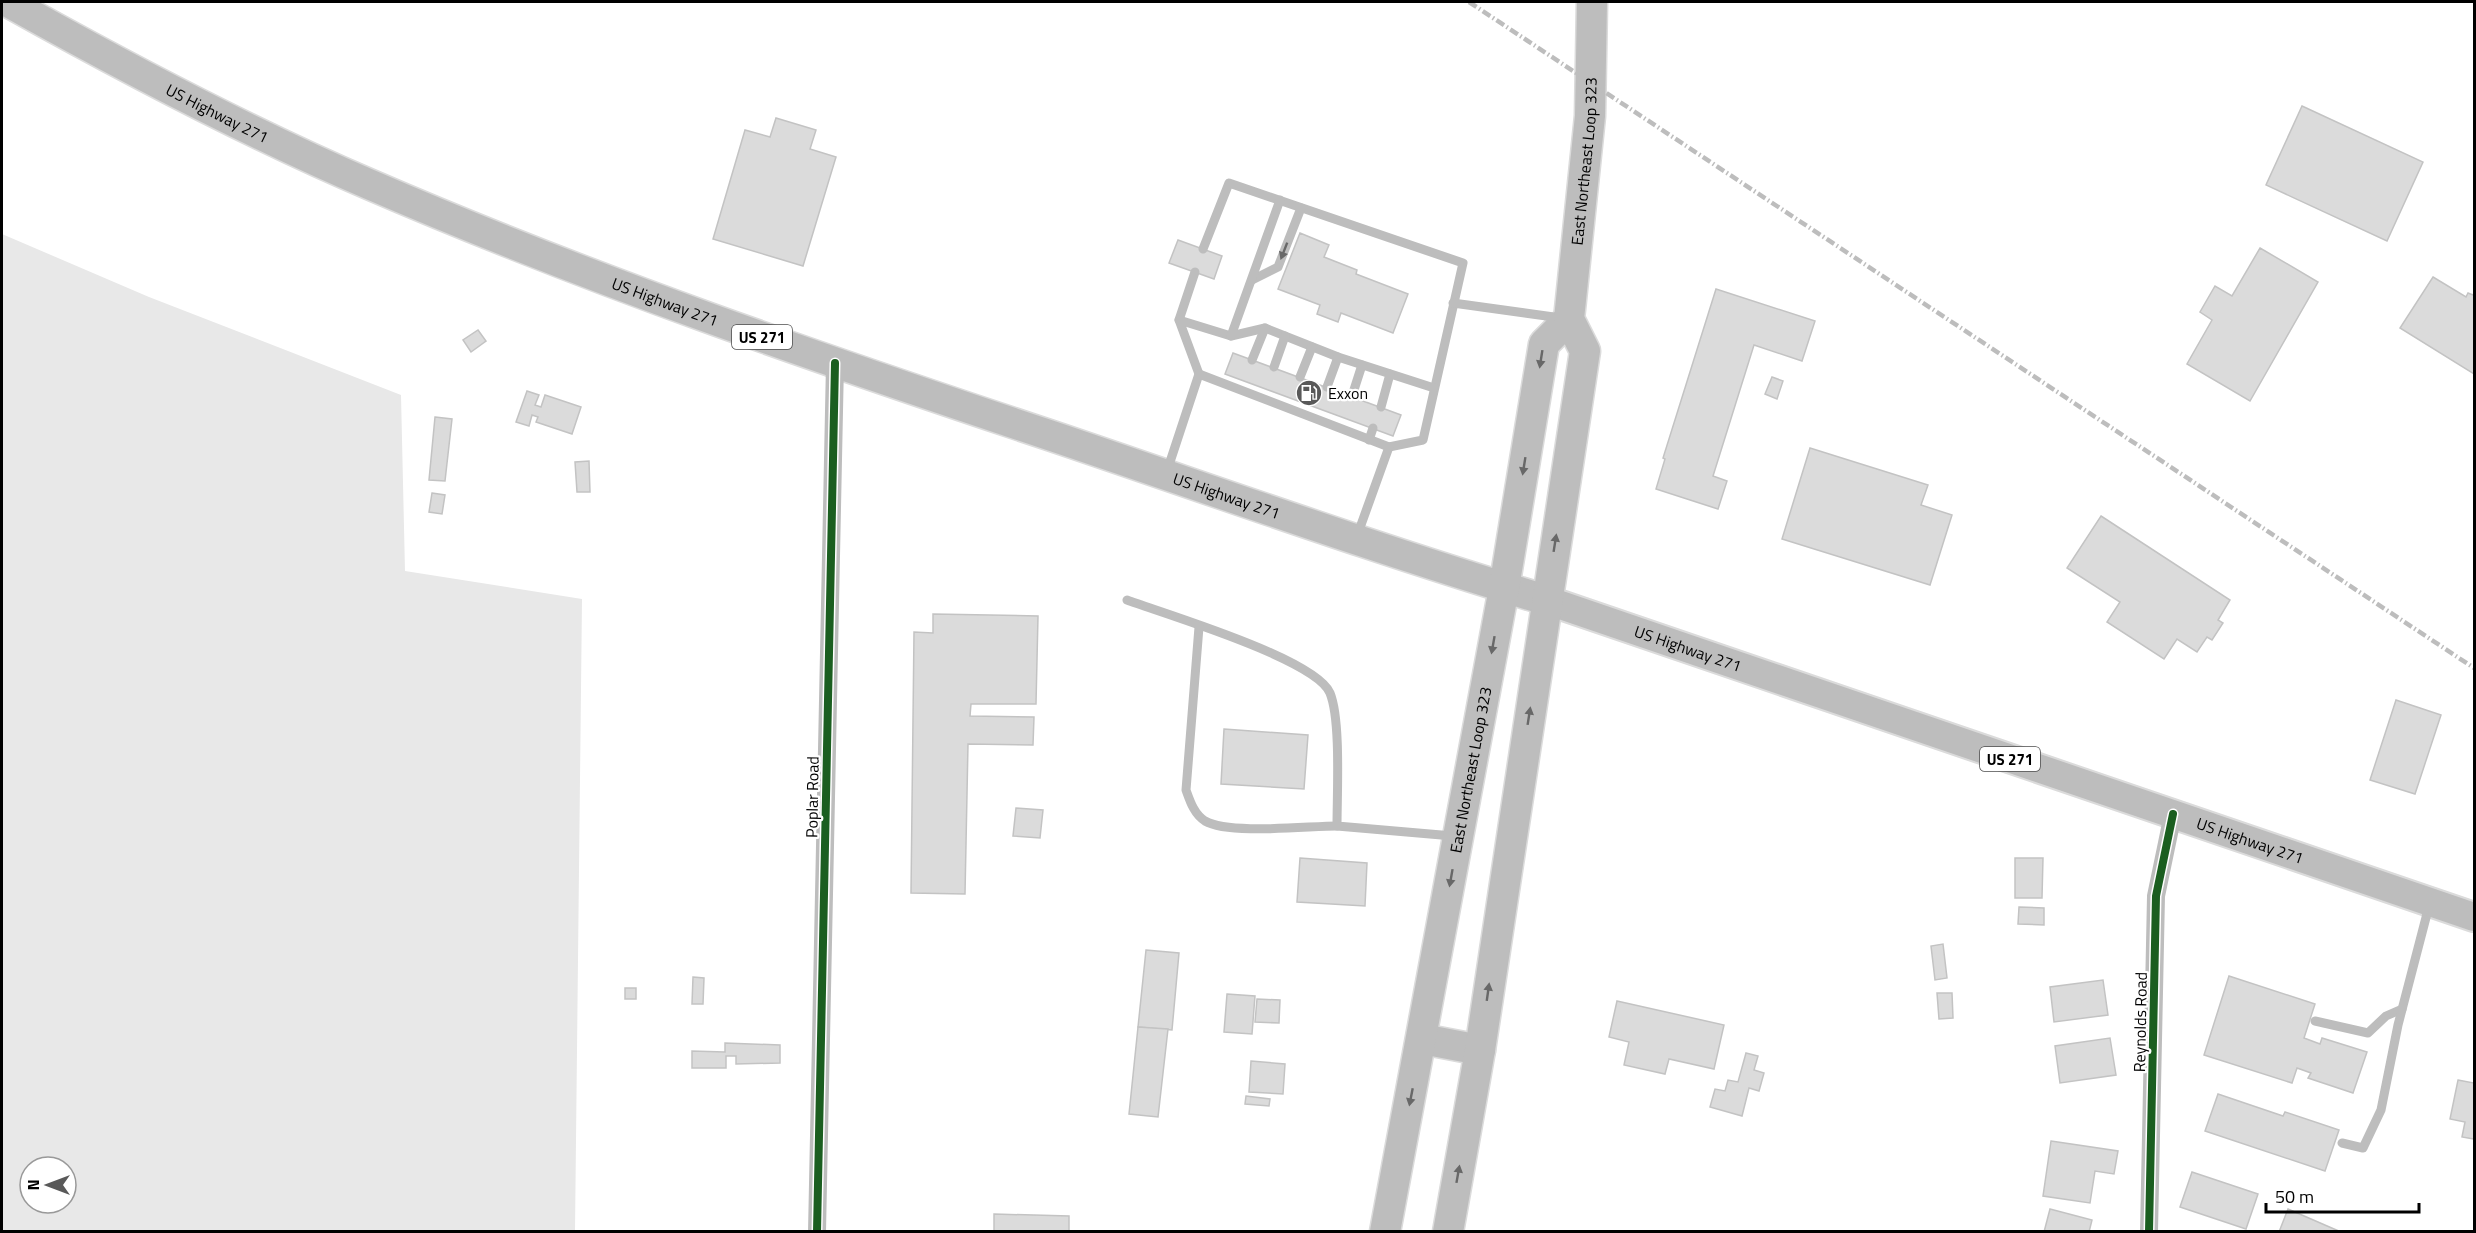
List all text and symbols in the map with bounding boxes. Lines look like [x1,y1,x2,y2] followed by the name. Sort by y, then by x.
[162,77,273,149] street label: US Highway 271
[1565,77,1603,246] street label: East Northeast Loop 323
[1279,242,1289,260] one-way arrow
[608,271,722,332] street label: US Highway 271
[732,325,792,349] road number: US 271
[1537,349,1546,368] one-way arrow
[1294,378,1324,408] fuel station icon: Exxon
[1328,381,1368,405] place label: Exxon
[1519,457,1528,476] one-way arrow
[1170,466,1283,525] street label: US Highway 271
[1551,533,1560,552] one-way arrow
[1631,619,1745,678] street label: US Highway 271
[1488,636,1497,655] one-way arrow
[1443,685,1498,855] street label: East Northeast Loop 323
[1524,707,1533,726] one-way arrow
[1980,747,2040,771] road number: US 271
[799,756,825,838] street label: Poplar Road
[2193,811,2307,870] street label: US Highway 271
[1446,869,1455,888] one-way arrow
[2127,972,2153,1072] street label: Reynolds Road
[1484,982,1493,1001] one-way arrow
[1406,1087,1415,1106] one-way arrow
[18,1155,78,1215] north arrow
[1454,1164,1463,1183] one-way arrow
[2266,1176,2419,1214] scale bar
[21,1179,45,1191] text: N
[2275,1183,2314,1210] text: 50 m

